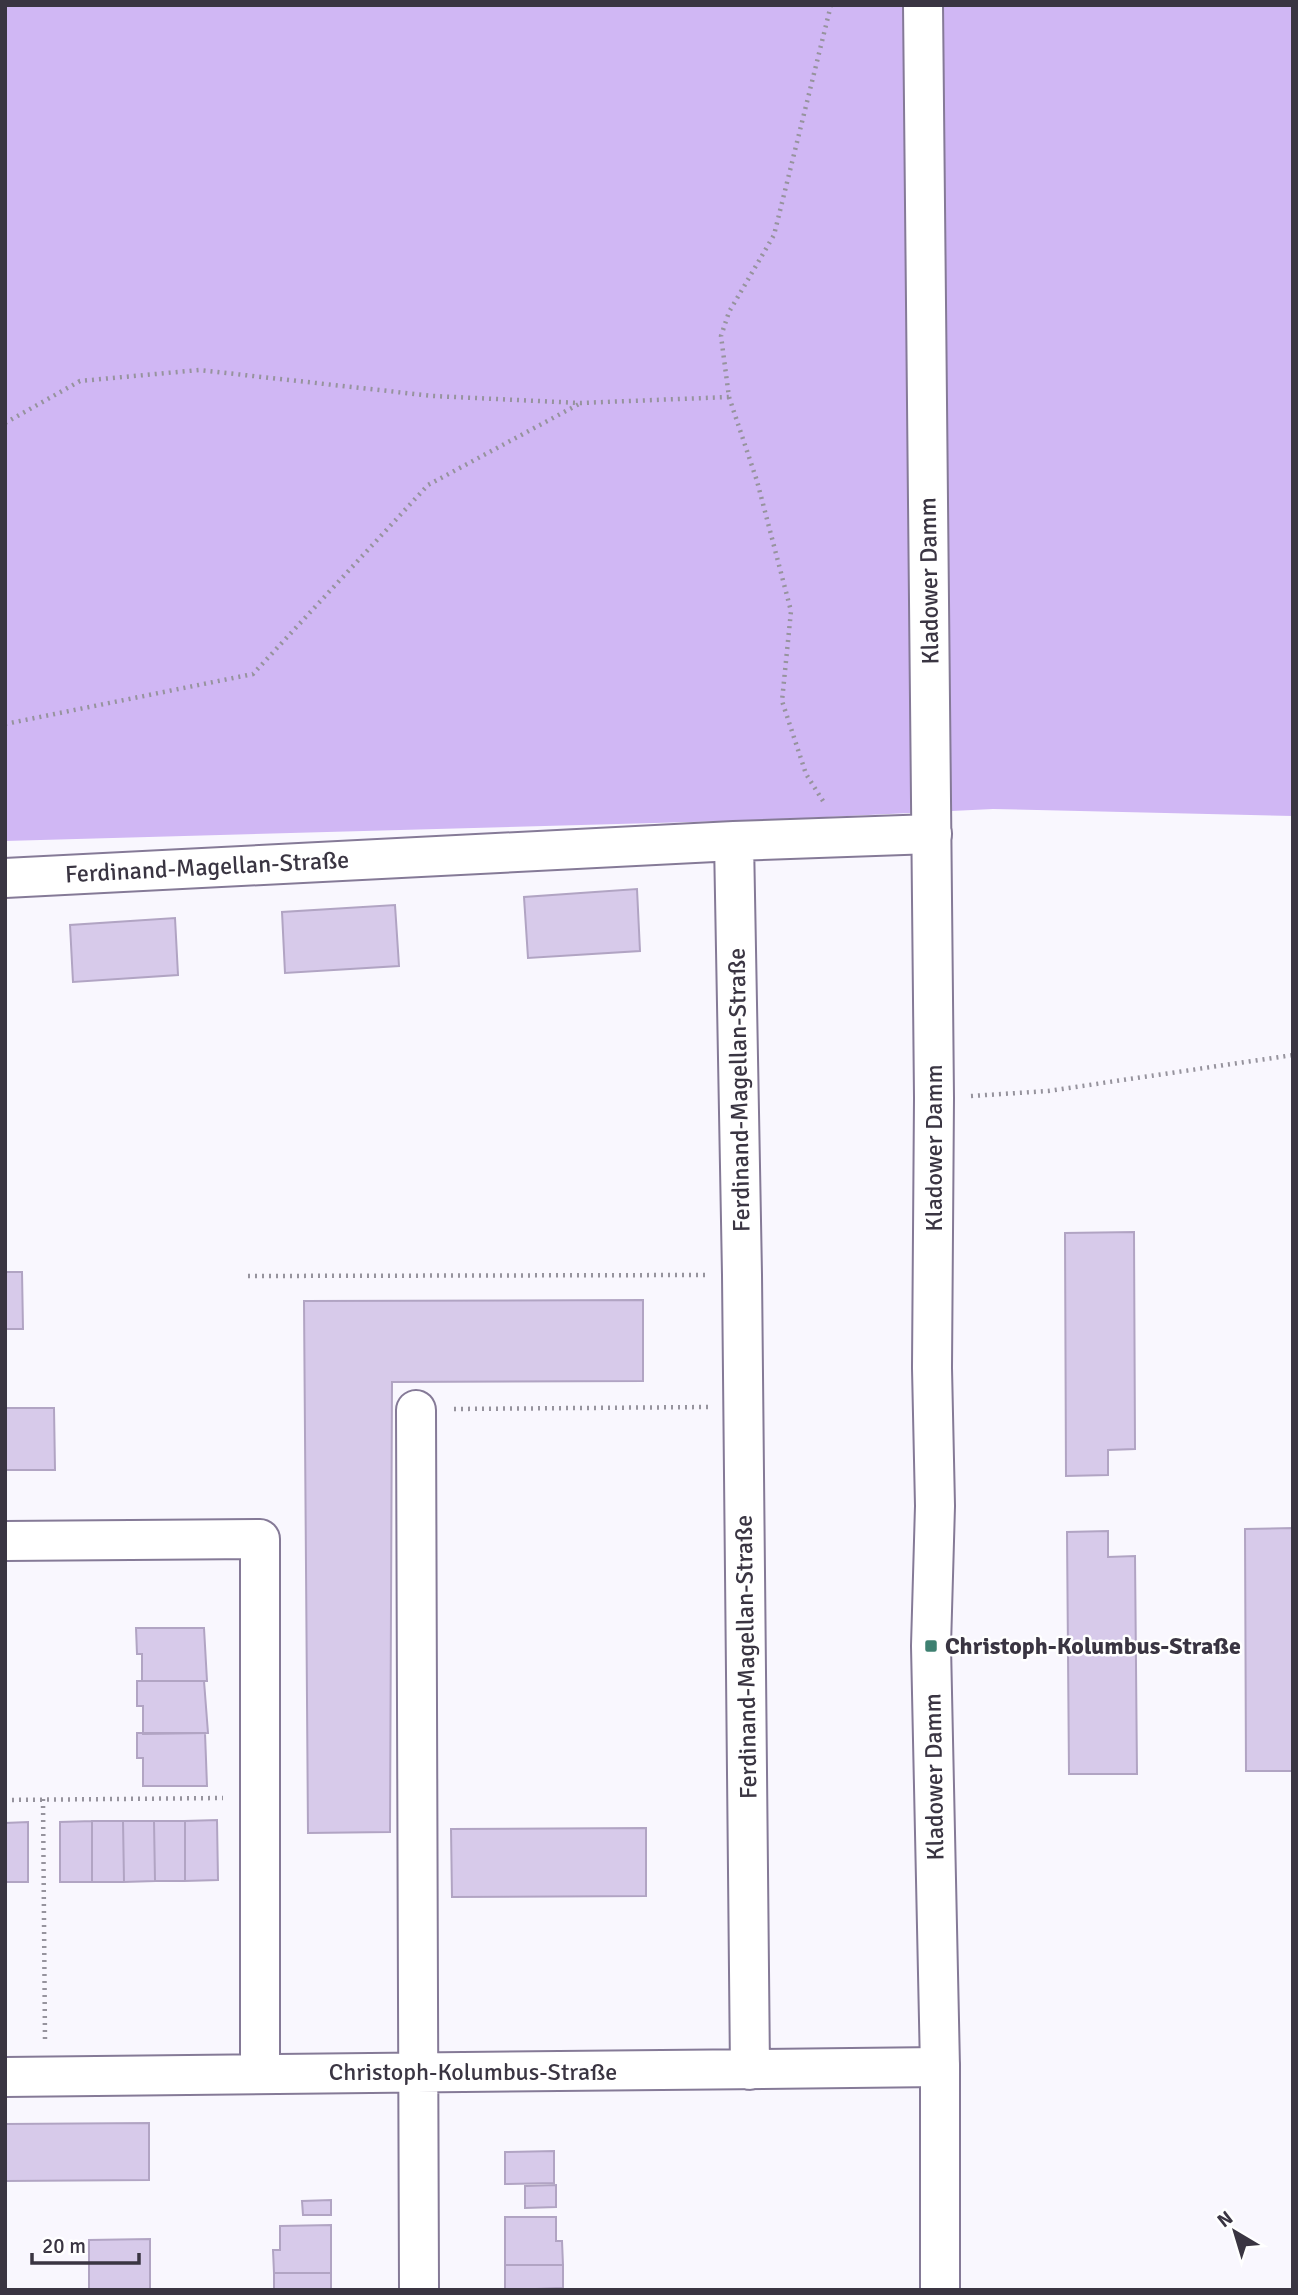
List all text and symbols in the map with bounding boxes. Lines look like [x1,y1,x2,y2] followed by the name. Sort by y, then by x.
[913,497,945,665] street label: Kladower Damm
[64,845,350,889] street label: Ferdinand-Magellan-Straße
[722,948,756,1232] street label: Ferdinand-Magellan-Straße
[919,1064,949,1232] street label: Kladower Damm
[729,1515,763,1799] street label: Ferdinand-Magellan-Straße
[945,1631,1241,1661] place label: Christoph-Kolumbus-Straße
[923,1638,939,1654] marker: Christoph-Kolumbus-Straße
[918,1693,950,1861] street label: Kladower Damm
[329,2057,617,2087] street label: Christoph-Kolumbus-Straße
[1200,2197,1270,2267] north arrow
[1213,2206,1238,2233] text: N
[32,2222,138,2266] scale bar
[42,2233,86,2259] text: 20 m

